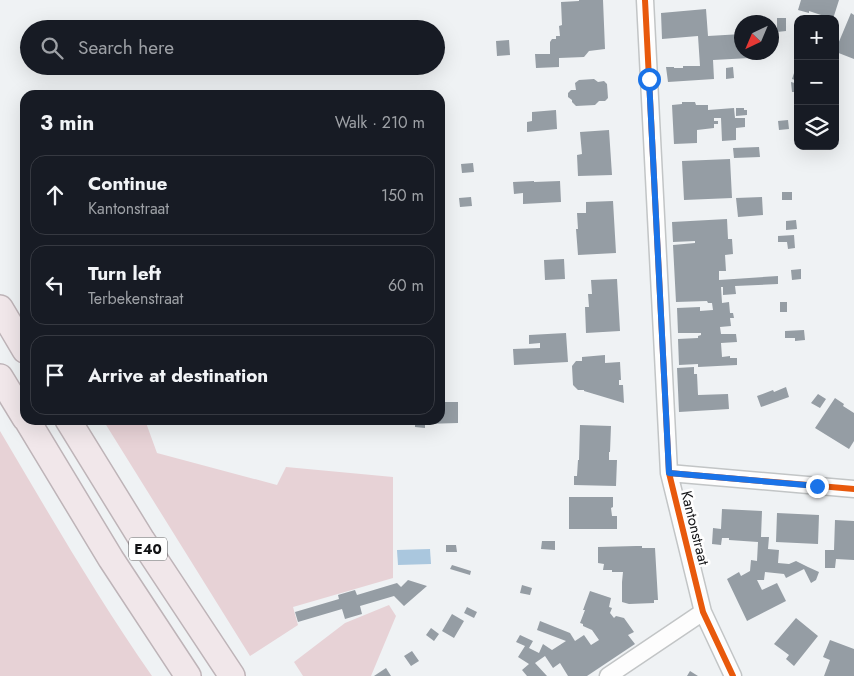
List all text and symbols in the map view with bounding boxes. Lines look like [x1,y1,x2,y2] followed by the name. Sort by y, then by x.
[734,15,779,60] north arrow
[794,15,839,150] map controls
[794,15,839,60] button: +
[20,20,445,75] search box
[38,34,66,62] icon: search
[78,34,174,61] text: Search here
[794,60,839,105] button: −
[638,68,661,91] route start
[794,105,839,150] button: layers
[40,108,94,138] text: 3 min
[335,111,425,134] text: Walk · 210 m
[88,170,167,197] text: Continue
[41,181,69,209] icon: ahead
[381,184,424,207] text: 150 m
[88,197,169,220] text: Kantonstraat
[88,260,161,287] text: Turn left
[41,271,69,299] icon: left
[388,274,424,297] text: 60 m
[88,287,183,310] text: Terbekenstraat
[41,361,69,389] icon: arrive
[88,362,268,389] text: Arrive at destination
[806,475,829,498] route end
[675,488,715,568] street label: Kantonstraat
[129,538,167,560] road number: E40

